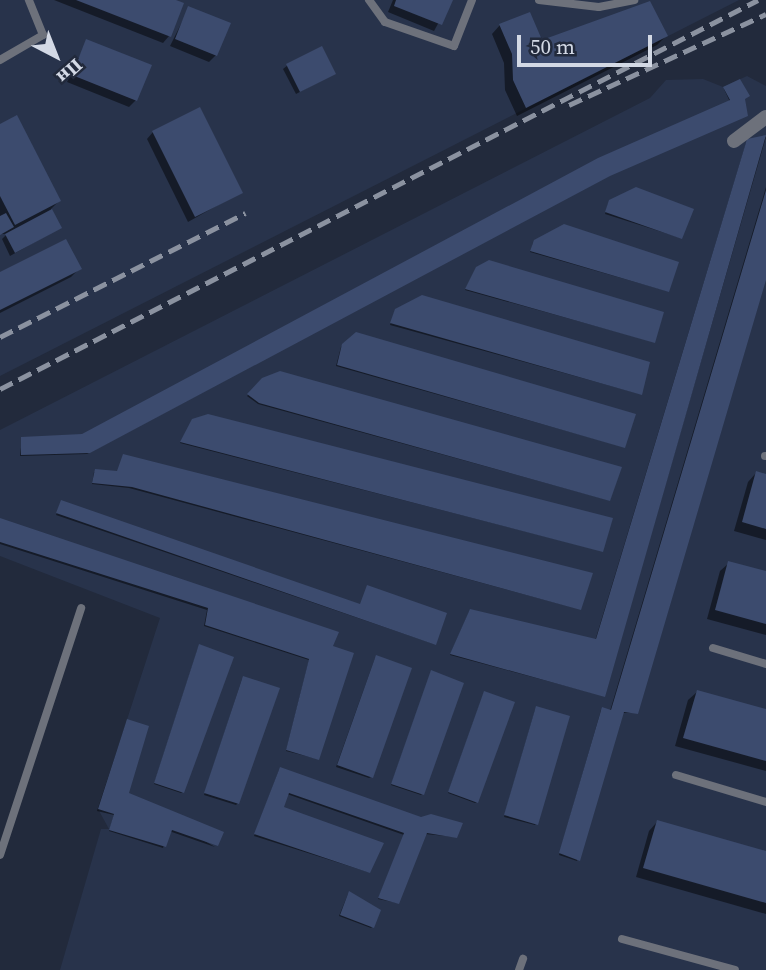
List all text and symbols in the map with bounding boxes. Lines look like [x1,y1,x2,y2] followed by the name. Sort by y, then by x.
[21,21,91,91] north arrow
[521,21,656,65] scale bar
[530,32,575,61] text: 50 m
[51,53,89,90] text: Пн

